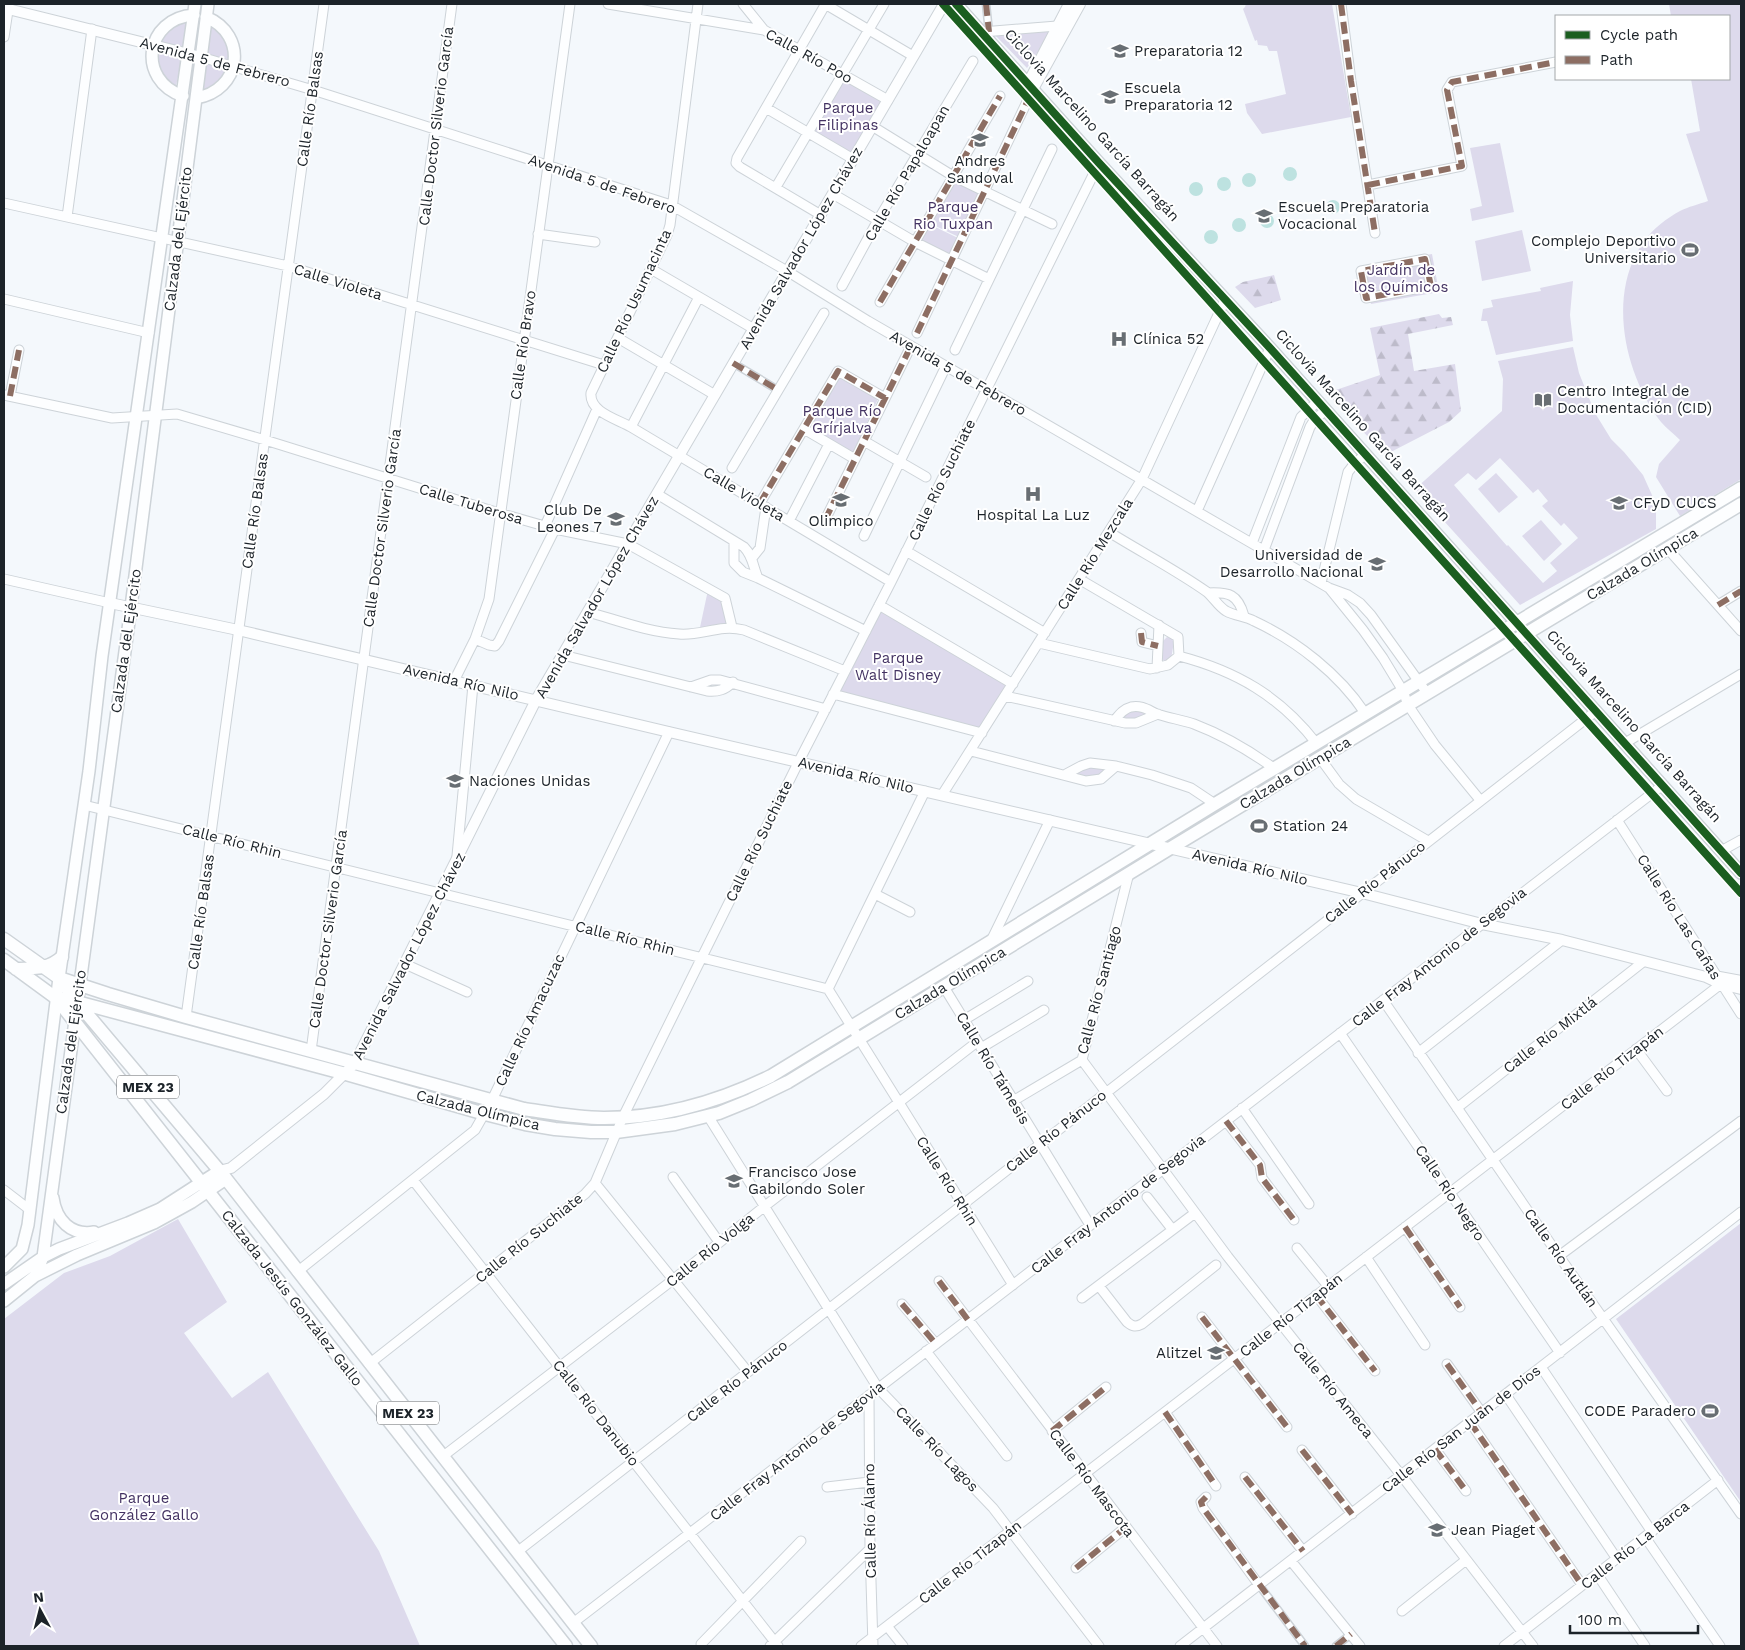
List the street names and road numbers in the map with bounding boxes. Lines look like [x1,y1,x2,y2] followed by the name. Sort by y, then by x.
[415,25,457,227] street label: Calle Doctor Silverio García
[762,25,856,87] street label: Calle Río Poo
[1001,25,1183,225] street label: Ciclovia Marcelino García Barragán
[138,33,292,91] street label: Avenida 5 de Febrero
[293,50,327,168] street label: Calle Río Balsas
[861,102,953,244] street label: Calle Río Papaloapan
[736,144,866,352] street label: Avenida Salvador López Chávez
[526,150,678,218] street label: Avenida 5 de Febrero
[160,166,196,312] street label: Calzada del Ejército
[593,226,675,376] street label: Calle Río Usumacinta
[292,260,385,304] street label: Calle Violeta
[506,289,540,401] street label: Calle Río Bravo
[1272,325,1454,525] street label: Ciclovia Marcelino García Barragán
[887,327,1029,419] street label: Avenida 5 de Febrero
[905,416,979,544] street label: Calle Río Suchiate
[359,427,405,629] street label: Calle Doctor Silverio García
[238,452,272,570] street label: Calle Río Balsas
[700,463,788,526] street label: Calle Violeta
[417,480,526,529] street label: Calle Tuberosa
[532,493,662,701] street label: Avenida Salvador López Chávez
[1053,494,1137,613] street label: Calle Río Mezcala
[1583,523,1701,604] street label: Calzada Olímpica
[107,568,145,714] street label: Calzada del Ejército
[1543,626,1725,826] street label: Ciclovia Marcelino García Barragán
[401,660,521,704] street label: Avenida Río Nilo
[1236,732,1354,813] street label: Calzada Olímpica
[796,753,916,797] street label: Avenida Río Nilo
[722,777,796,905] street label: Calle Río Suchiate
[180,820,284,862] street label: Calle Río Rhin
[305,828,351,1030] street label: Calle Doctor Silverio García
[1321,837,1429,927] street label: Calle Río Pánuco
[1190,845,1310,889] street label: Avenida Río Nilo
[349,849,469,1063] street label: Avenida Salvador López Chávez
[1633,851,1725,983] street label: Calle Río Las Cañas
[184,853,218,971] street label: Calle Río Balsas
[1348,883,1530,1031] street label: Calle Fray Antonio de Segovia
[573,917,677,959] street label: Calle Río Rhin
[1073,924,1125,1056] street label: Calle Río Santiago
[891,942,1009,1023] street label: Calzada Olímpica
[491,951,569,1089] street label: Calle Río Amacuzac
[52,969,90,1115] street label: Calzada del Ejército
[1500,993,1601,1077] street label: Calle Río Mixtlá
[952,1008,1034,1128] street label: Calle Río Támesis
[1557,1022,1667,1114] street label: Calle Río Tizapán
[117,1076,179,1098] road number: MEX 23
[414,1086,542,1134] street label: Calzada Olímpica
[1002,1086,1110,1176] street label: Calle Río Pánuco
[1027,1130,1209,1278] street label: Calle Fray Antonio de Segovia
[912,1133,982,1229] street label: Calle Río Rhin
[1411,1141,1489,1245] street label: Calle Río Negro
[472,1189,586,1287] street label: Calle Río Suchiate
[1520,1205,1602,1311] street label: Calle Río Autlán
[218,1206,366,1390] street label: Calzada Jesús González Gallo
[662,1209,758,1291] street label: Calle Río Volga
[1236,1269,1346,1361] street label: Calle Río Tizapán
[683,1336,791,1426] street label: Calle Río Pánuco
[1289,1338,1378,1442] street label: Calle Río Ameca
[549,1356,643,1470] street label: Calle Río Danubio
[1378,1361,1544,1497] street label: Calle Río San Juan de Dios
[706,1377,888,1525] street label: Calle Fray Antonio de Segovia
[377,1402,439,1425] road number: MEX 23
[892,1402,982,1496] street label: Calle Río Lagos
[1045,1425,1139,1541] street label: Calle Río Mascota
[860,1463,880,1579] street label: Calle Río Álamo
[1577,1497,1693,1593] street label: Calle Río La Barca
[915,1516,1025,1608] street label: Calle Río Tizapán

